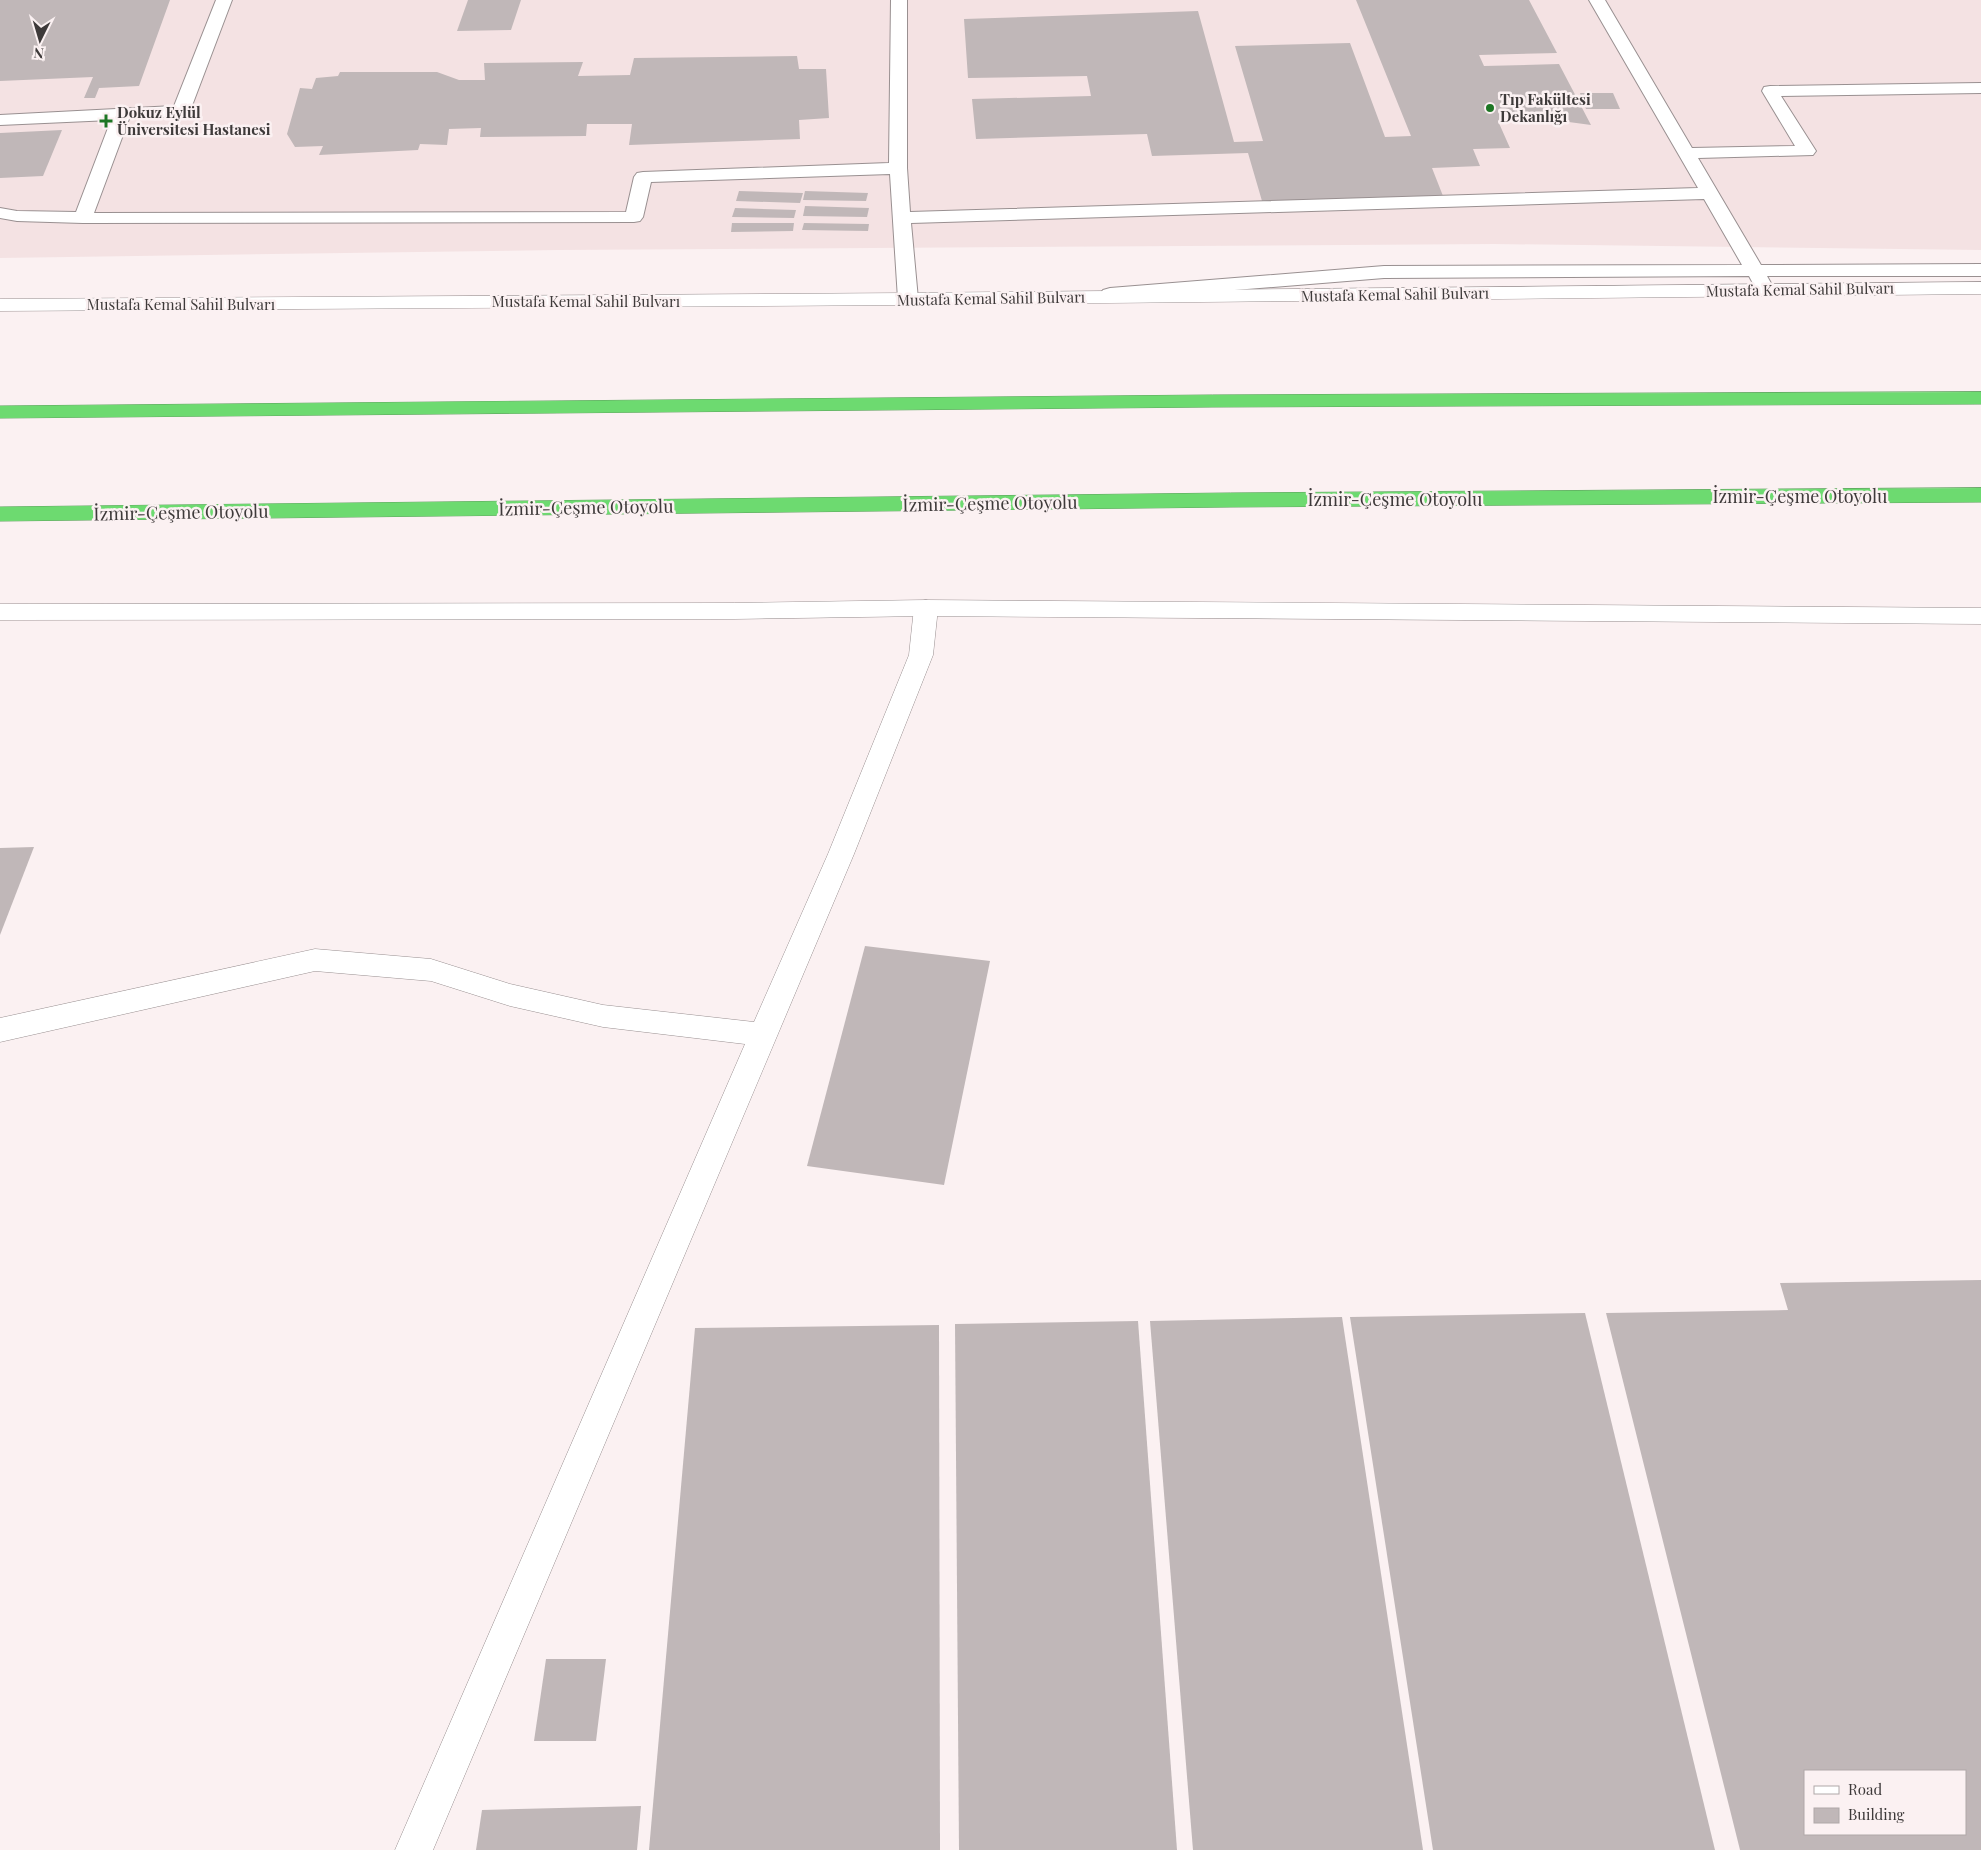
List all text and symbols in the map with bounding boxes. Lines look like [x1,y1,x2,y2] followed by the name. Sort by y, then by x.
[15,15,65,65] north arrow
[33,44,45,63] text: N
[1500,89,1591,126] place label: Tıp Fakültesi Dekanlığı
[117,102,271,139] place label: Dokuz Eylül Üniversitesi Hastanesi
[1484,102,1496,114] marker: Tıp Fakültesi Dekanlığı
[99,114,113,128] marker: Dokuz Eylül Üniversitesi Hastanesi
[1706,277,1895,301] street label: Mustafa Kemal Sahil Bulvarı
[1301,282,1490,306] street label: Mustafa Kemal Sahil Bulvarı
[897,286,1086,310] street label: Mustafa Kemal Sahil Bulvarı
[492,291,681,311] street label: Mustafa Kemal Sahil Bulvarı
[87,294,276,314] street label: Mustafa Kemal Sahil Bulvarı
[1712,484,1888,508] street label: İzmir-Çeşme Otoyolu
[1307,487,1483,511] street label: İzmir-Çeşme Otoyolu
[902,489,1078,517] street label: İzmir-Çeşme Otoyolu
[498,493,674,521] street label: İzmir-Çeşme Otoyolu
[93,498,269,526] street label: İzmir-Çeşme Otoyolu
[1804,1770,1966,1835] legend
[1848,1779,1882,1799] text: Road
[1848,1804,1905,1824] text: Building

